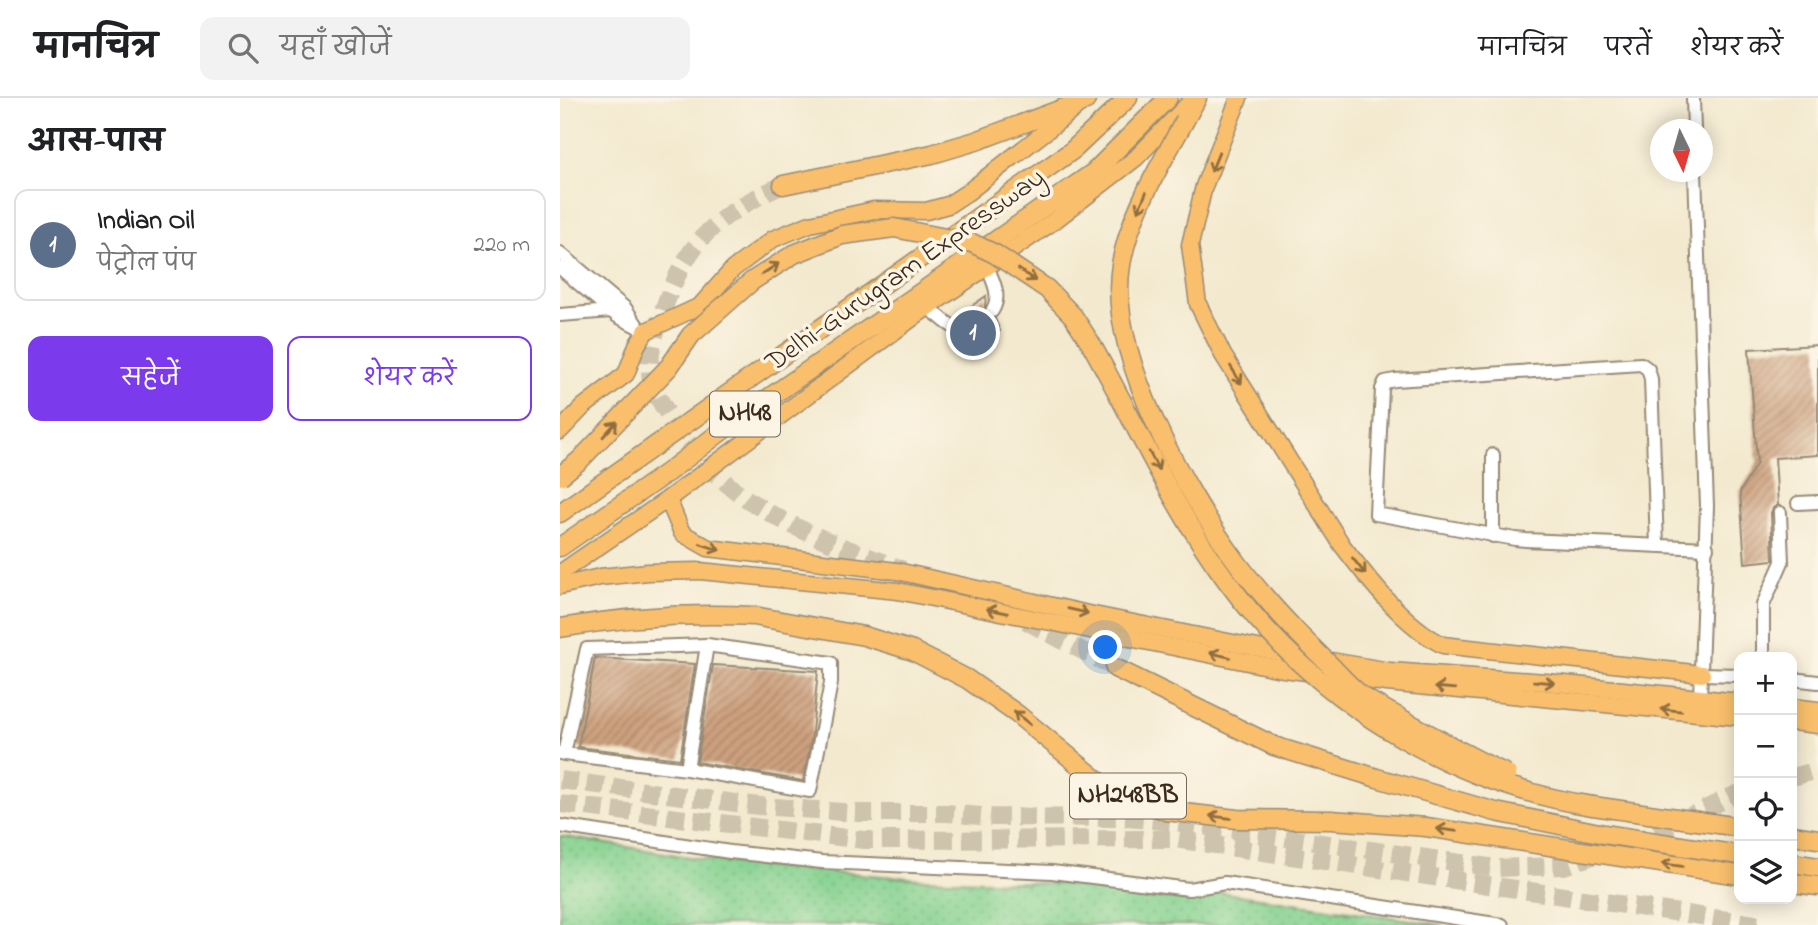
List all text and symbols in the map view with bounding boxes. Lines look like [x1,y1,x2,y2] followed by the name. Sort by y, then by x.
[200,17,690,80] search box
[35,25,158,73] text: मानचित्र
[224,29,262,67] icon: search
[280,30,391,68] text: यहाँ खोजें
[1479,32,1567,67] text: मानचित्र
[1605,32,1652,67] text: परतें
[1690,32,1783,67] text: शेयर करें
[1650,119,1713,182] north arrow
[28,122,164,166] text: आस-पास
[1207,150,1220,172] one-way arrow
[757,159,1054,384] street label: Delhi-Gurugram Expressway
[1135,191,1148,212] one-way arrow
[97,203,195,241] text: Indian Oil
[49,229,57,262] text: 1
[474,229,530,262] text: 220 m
[97,248,196,281] text: पेट्रोल पंप
[760,262,779,277] one-way arrow
[1017,268,1037,282] one-way arrow
[950,307,996,359] pin: 1
[28,336,273,421] button: सहेजें
[287,336,532,421] button: शेयर करें
[1229,365,1243,385] one-way arrow
[710,392,780,436] road number: NH48
[601,421,618,438] one-way arrow
[1148,450,1161,471] one-way arrow
[698,542,720,554] one-way arrow
[1351,557,1367,575] one-way arrow
[986,604,1009,618] one-way arrow
[1066,605,1089,618] one-way arrow
[1088,630,1122,664] your location
[1209,648,1232,662] one-way arrow
[1734,652,1797,904] map controls
[1734,652,1797,715] button: +
[1532,676,1555,689] one-way arrow
[1434,681,1457,694] one-way arrow
[1661,703,1683,716] one-way arrow
[1013,711,1031,726] one-way arrow
[1734,715,1797,778] button: −
[1070,774,1186,818] road number: NH248BB
[1734,778,1797,841] button: locate
[1209,811,1232,824] one-way arrow
[1436,823,1459,836] one-way arrow
[1734,841,1797,904] button: layers
[1661,858,1684,871] one-way arrow

